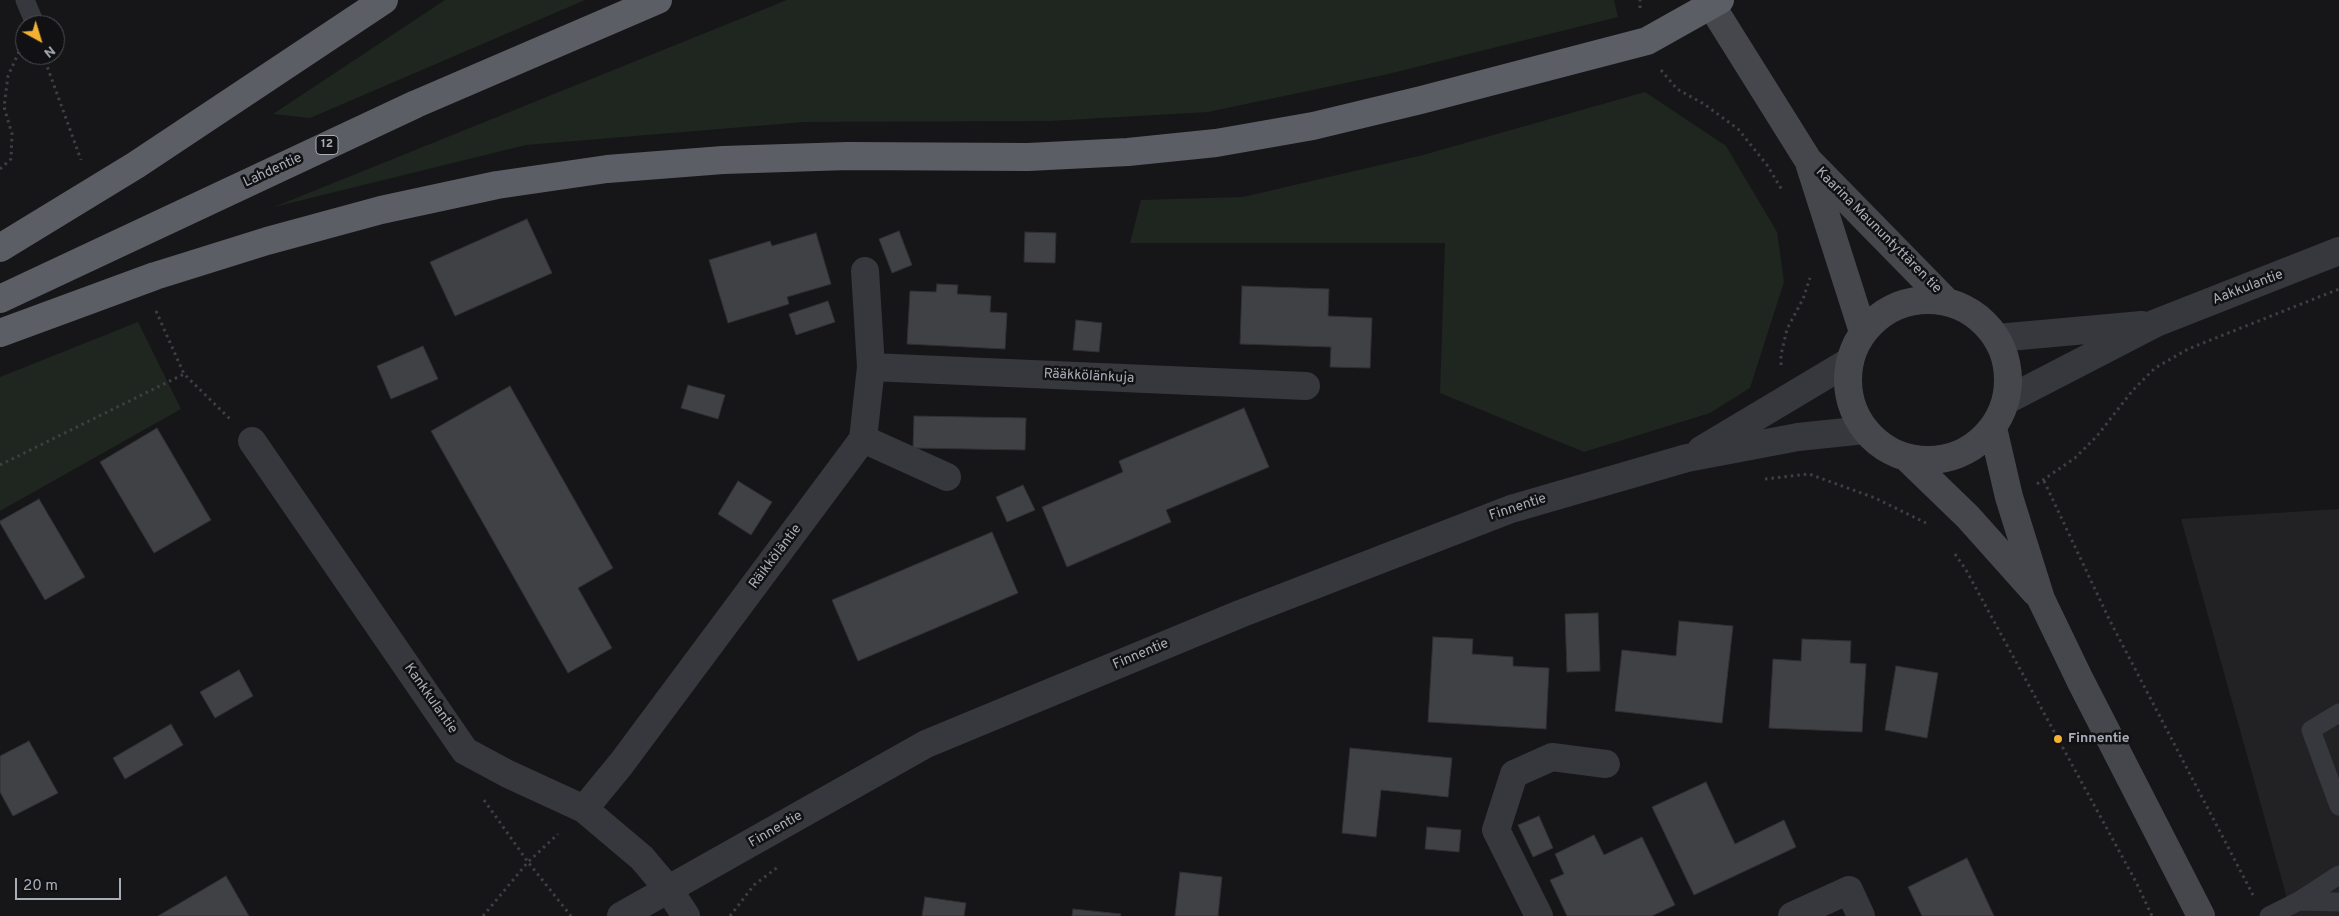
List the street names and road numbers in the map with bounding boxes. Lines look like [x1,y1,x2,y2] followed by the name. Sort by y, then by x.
[316,136,338,154] road number: 12
[241,150,305,192] street label: Lahdentie
[1811,164,1945,298] street label: Kaarina Maununtyttären tie
[2210,267,2286,309] street label: Aakkulantie
[1043,366,1135,388] street label: Rääkkölänkuja
[1487,491,1549,525] street label: Finnentie
[746,521,806,593] street label: Räikköläntie
[1111,636,1171,674] street label: Finnentie
[400,661,460,737] street label: Kankkulantie
[746,808,806,852] street label: Finnentie

